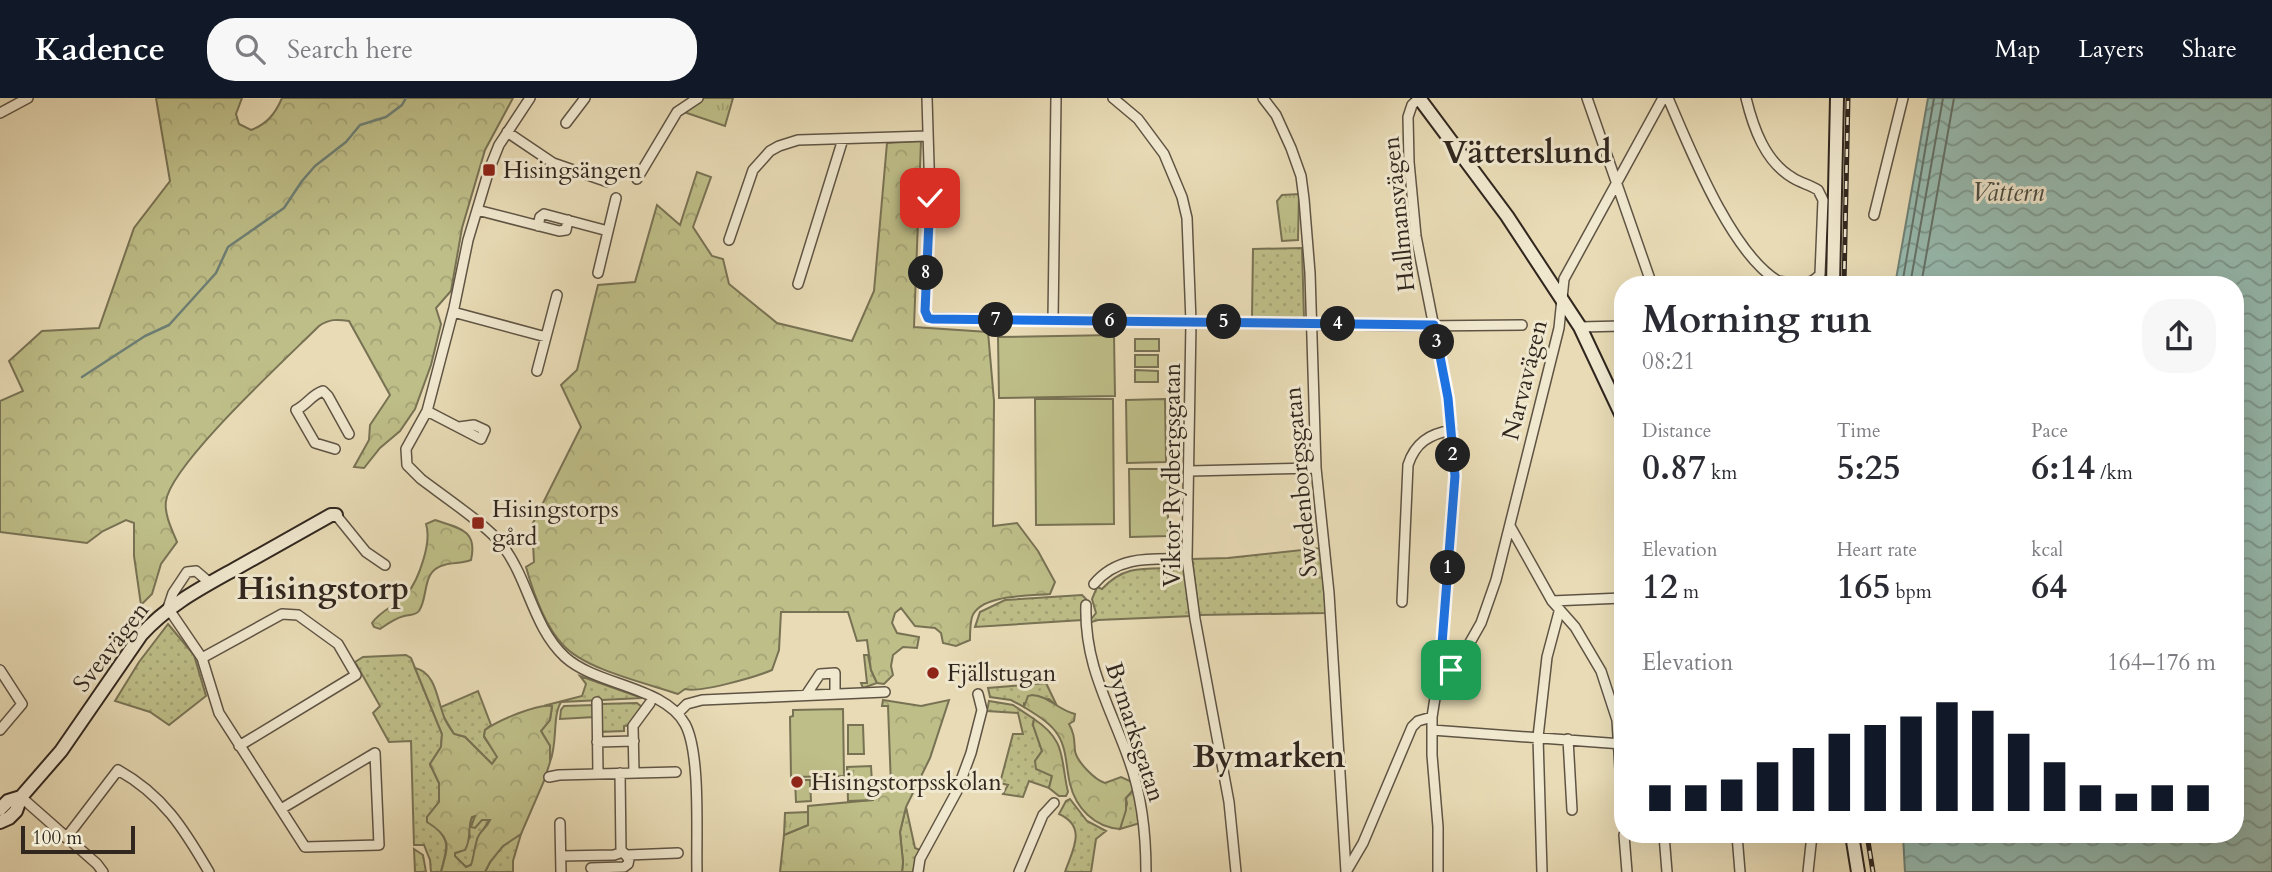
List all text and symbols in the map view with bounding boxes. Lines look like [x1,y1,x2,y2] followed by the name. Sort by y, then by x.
[207,18,697,81] search box
[35,27,165,72] text: Kadence
[231,30,269,68] icon: search
[287,32,413,67] text: Search here
[1995,33,2041,66] text: Map
[2079,33,2144,66] text: Layers
[2182,33,2237,66] text: Share
[1443,131,1611,175] district label: Vätterslund
[1374,135,1424,293] street label: Hallmansvägen
[503,154,642,187] place label: Hisingsängen
[481,162,497,178] marker: Hisingsängen
[900,168,960,228] pin
[1972,175,2045,210] water label: Vättern
[911,179,949,217] icon: check
[908,256,944,290] pin: 8
[921,259,930,285] text: 8
[1642,294,1872,346] text: Morning run
[2142,299,2216,373] button: share
[978,302,1014,338] pin: 7
[1092,304,1128,339] pin: 6
[1206,304,1242,340] pin: 5
[991,306,1000,332] text: 7
[1320,306,1356,342] pin: 4
[1105,307,1114,333] text: 6
[1219,308,1228,334] text: 5
[1333,310,1342,336] text: 4
[1494,316,1556,444] street label: Narvavägen
[1420,324,1454,360] pin: 3
[1432,328,1441,354] text: 3
[1642,346,1695,377] text: 08:21
[1156,362,1189,587] street label: Viktor Rydbergsgatan
[1276,385,1326,579] street label: Swedenborgsgatan
[1642,418,1711,444] text: Distance
[1837,418,1881,444] text: Time
[2031,418,2068,444] text: Pace
[1436,438,1470,472] pin: 2
[1448,441,1457,467] text: 2
[1642,444,1706,492] text: 0.87
[1837,444,1901,492] text: 5:25
[2031,444,2095,492] text: 6:14
[1706,460,1737,486] text: km
[2095,460,2133,486] text: /km
[492,493,619,554] place label: Hisingstorps gård
[470,515,486,531] marker: Hisingstorps gård
[1642,537,1717,563] text: Elevation
[1837,537,1917,563] text: Heart rate
[2031,537,2063,563] text: kcal
[1430,550,1466,586] pin: 1
[1443,554,1452,580] text: 1
[1642,563,1678,611] text: 12
[1837,563,1890,611] text: 165
[2031,563,2067,611] text: 64
[237,567,409,611] district label: Hisingstorp
[1678,579,1699,605] text: m
[1890,579,1932,605] text: bpm
[65,595,157,699] street label: Sveavägen
[1421,640,1481,700] pin
[1642,647,1733,678] text: Elevation
[2107,647,2216,678] text: 164–176 m
[1432,651,1470,689] icon: arrive
[947,657,1057,690] place label: Fjällstugan
[1097,658,1173,806] street label: Bymarksgatan
[925,665,941,681] marker: Fjällstugan
[1193,735,1346,779] district label: Bymarken
[811,766,1002,799] place label: Hisingstorpsskolan
[789,774,805,790] marker: Hisingstorpsskolan
[21,823,135,855] scale bar
[32,825,82,851] text: 100 m

